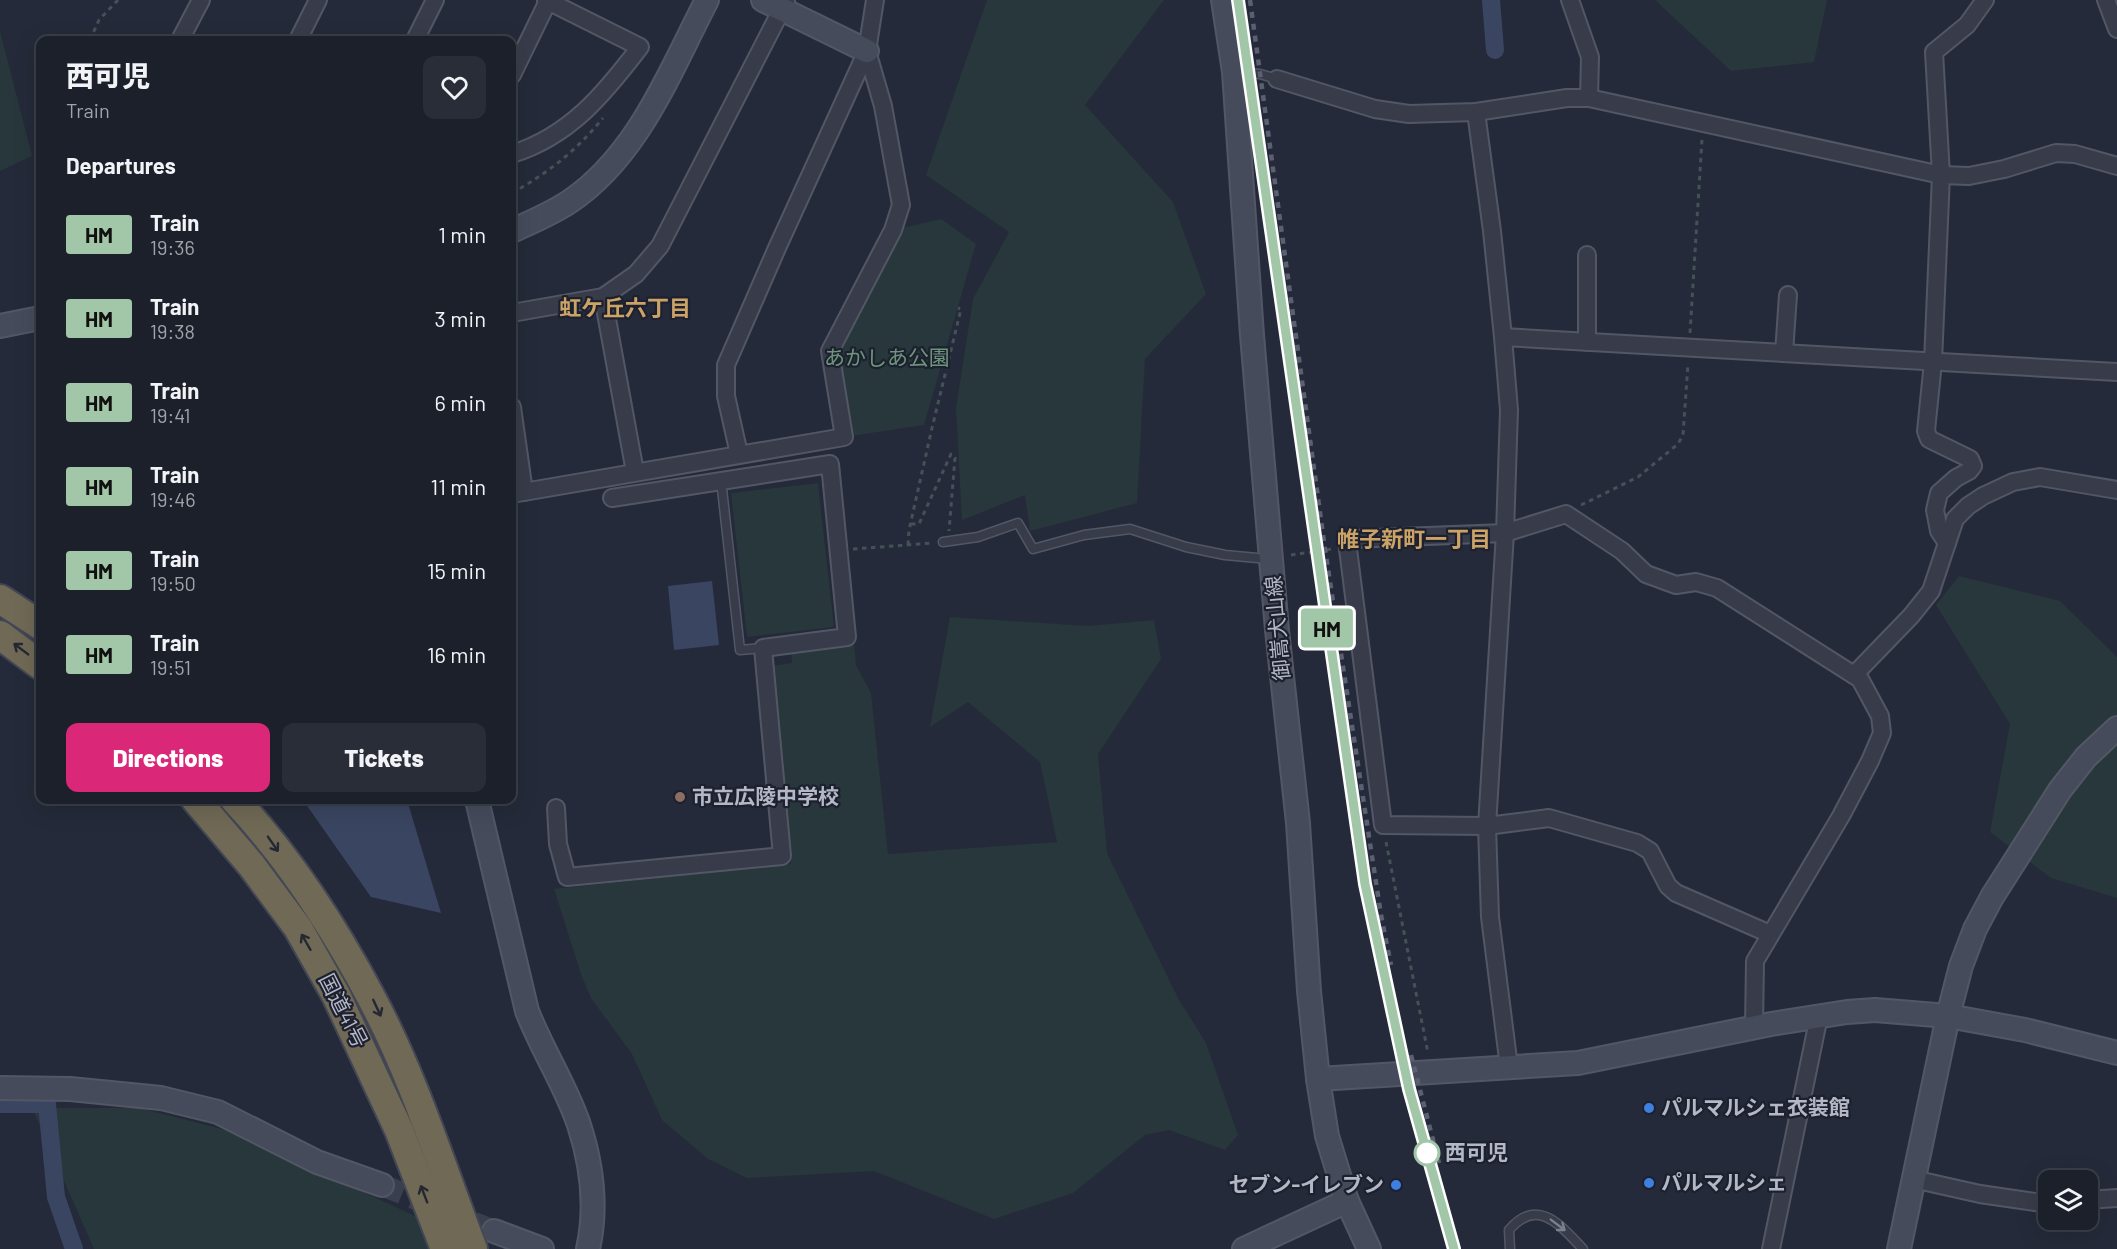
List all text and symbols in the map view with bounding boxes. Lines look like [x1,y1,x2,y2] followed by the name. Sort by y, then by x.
[423,56,486,119] button: heart
[66,58,150,92] text: 西可児
[66,98,110,122] text: Train
[66,152,176,178] text: Departures
[150,209,199,235] text: Train
[438,221,486,247] text: 1 min
[85,222,113,247] text: HM
[150,235,195,259] text: 19:36
[150,293,199,319] text: Train
[559,294,691,320] district label: 虹ケ丘六丁目
[435,305,486,331] text: 3 min
[85,306,113,331] text: HM
[150,319,195,343] text: 19:38
[824,344,950,369] park label: あかしあ公園
[150,377,199,403] text: Train
[435,389,486,415] text: 6 min
[85,390,113,415] text: HM
[150,403,190,427] text: 19:41
[150,461,199,487] text: Train
[430,473,486,499] text: 11 min
[85,474,113,499] text: HM
[150,487,196,511] text: 19:46
[1337,525,1491,551] district label: 帷子新町一丁目
[150,545,199,571] text: Train
[427,557,486,583] text: 15 min
[85,558,113,583] text: HM
[150,571,196,595] text: 19:50
[1259,575,1294,682] street label: 御嵩犬山線
[1300,608,1354,648] line badge: HM
[1313,616,1341,641] text: HM
[150,629,199,655] text: Train
[427,641,486,667] text: 16 min
[85,642,113,667] text: HM
[13,643,29,656] one-way arrow
[150,655,191,679] text: 19:51
[66,723,270,792] button: Directions
[282,723,486,792] button: Tickets
[692,783,839,808] place label: 市立広陵中学校
[673,790,687,804] marker: 市立広陵中学校
[267,835,279,851] one-way arrow
[300,934,312,951] one-way arrow
[315,969,374,1052] street label: 国道41号
[371,999,383,1017] one-way arrow
[1661,1094,1850,1119] place label: パルマルシェ衣装館
[1642,1101,1656,1115] marker: パルマルシェ衣装館
[1445,1139,1508,1164] place label: 西可児
[1414,1140,1440,1166] marker: 西可児
[1661,1169,1787,1194] place label: パルマルシェ
[2038,1170,2098,1230] map controls
[2038,1170,2098,1230] button: layers
[1228,1171,1384,1196] place label: セブン-イレブン
[1642,1176,1656,1190] marker: パルマルシェ
[1389,1178,1403,1192] marker: セブン-イレブン
[417,1186,428,1204] one-way arrow
[1550,1218,1566,1231] one-way arrow

